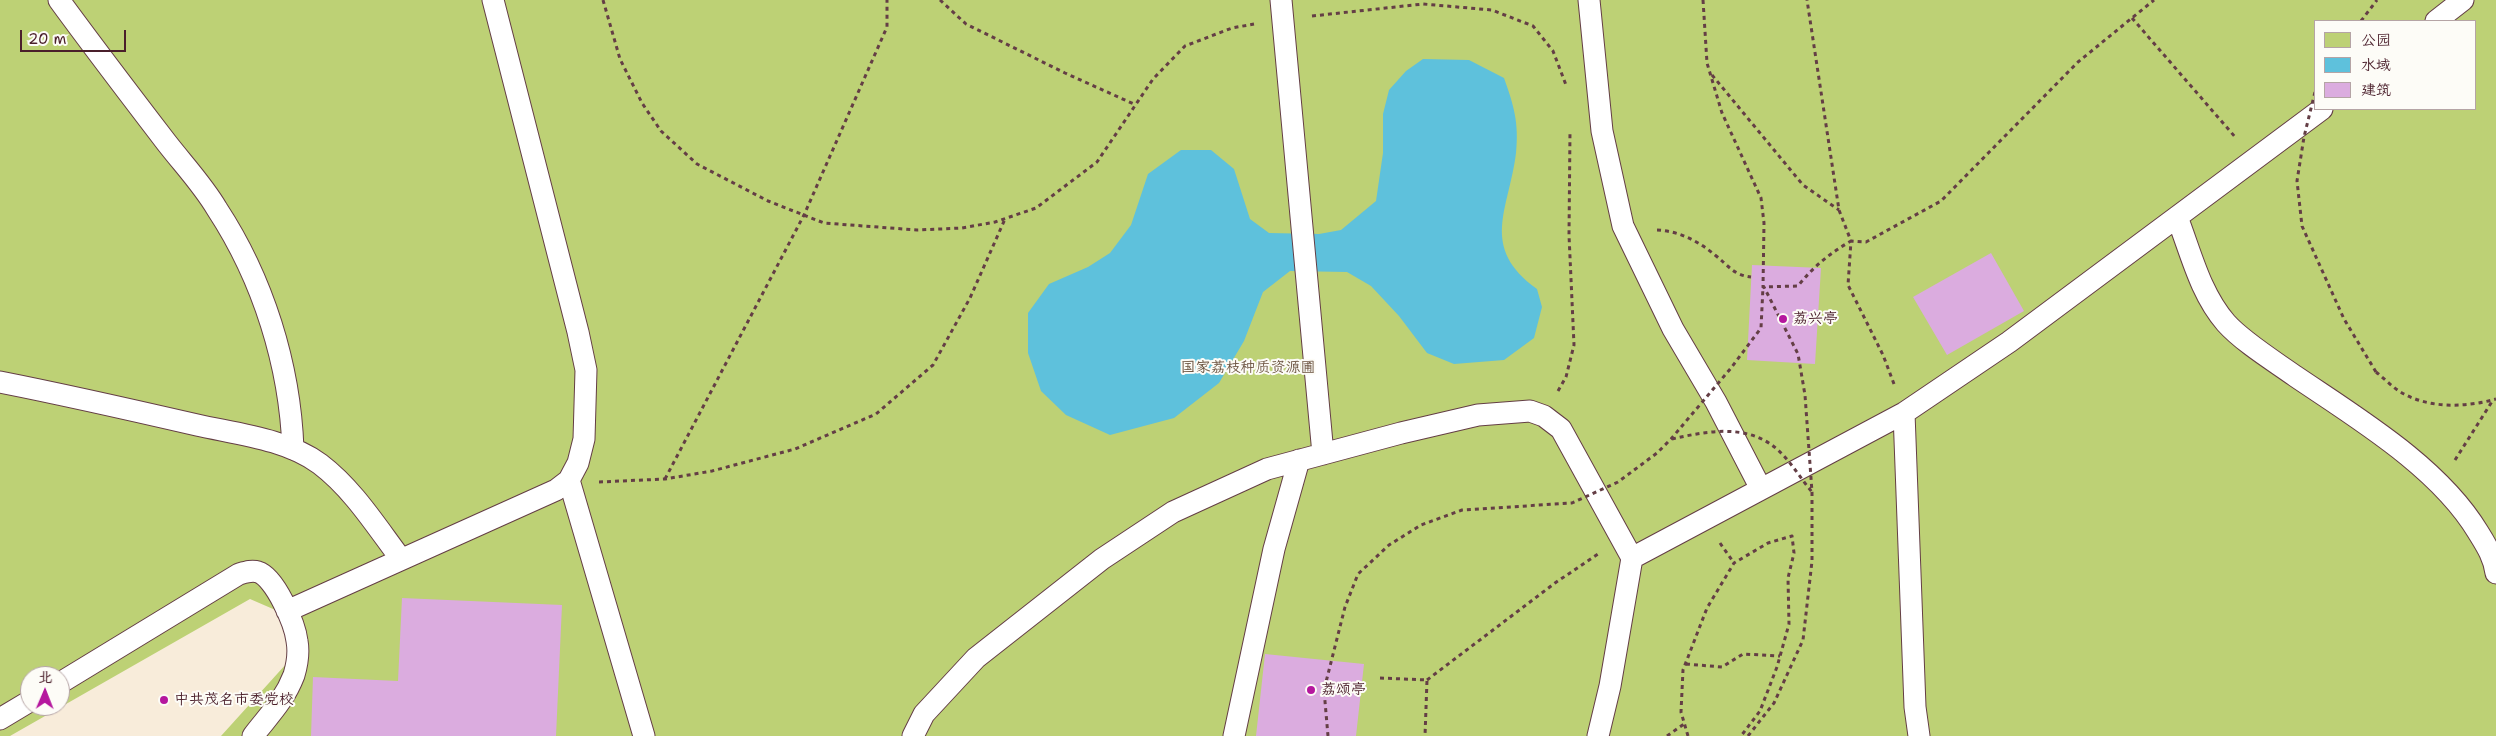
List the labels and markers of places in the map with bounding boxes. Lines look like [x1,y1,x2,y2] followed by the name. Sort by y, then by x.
[1793,310,1838,328] place label: 荔兴亭
[1777,313,1789,325] marker: 荔兴亭
[1321,681,1366,699] place label: 荔颂亭
[1305,684,1317,696] marker: 荔颂亭
[174,691,294,709] place label: 中共茂名市委党校
[158,694,170,706] marker: 中共茂名市委党校

